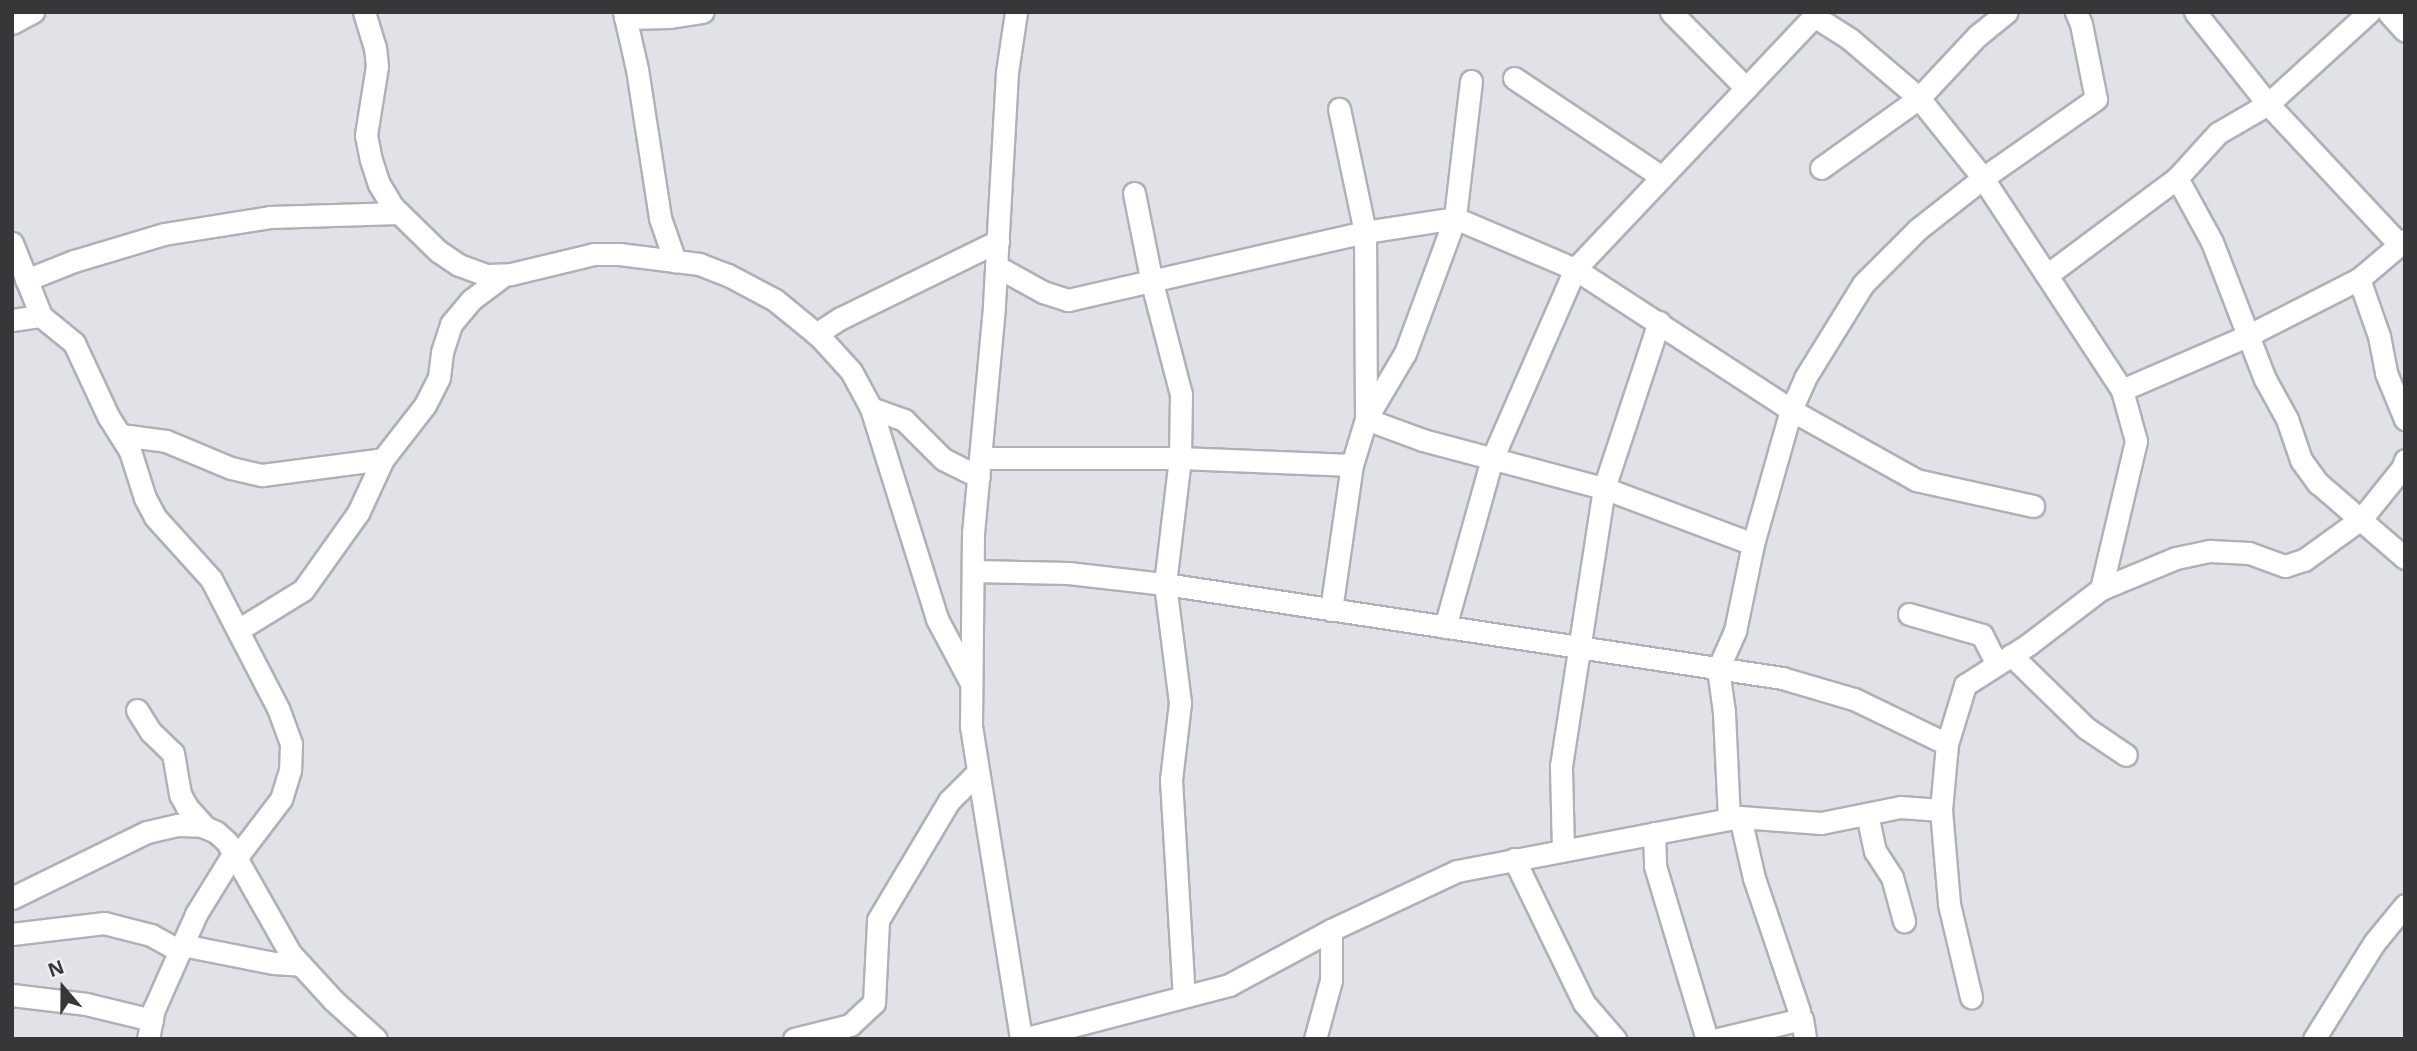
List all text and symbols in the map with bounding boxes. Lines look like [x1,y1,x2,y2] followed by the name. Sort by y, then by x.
[28,953,98,1023] north arrow
[44,953,68,983] text: N

